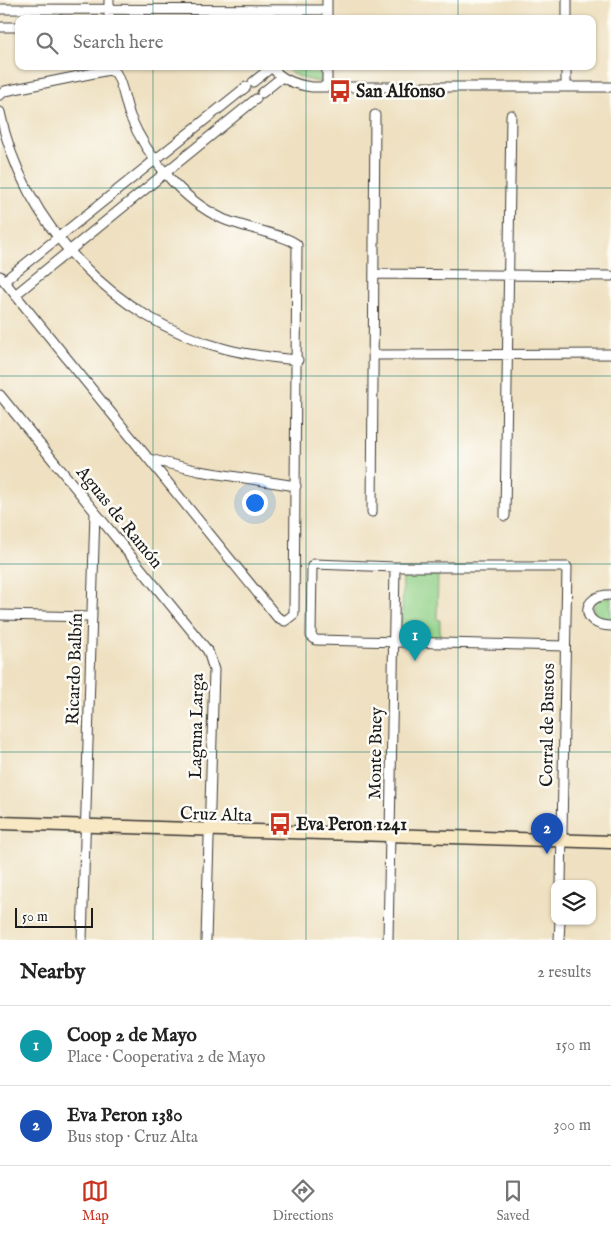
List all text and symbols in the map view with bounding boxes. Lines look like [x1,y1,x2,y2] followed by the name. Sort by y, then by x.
[15,15,596,70] search box
[33,29,61,57] icon: search
[73,31,164,55] text: Search here
[327,78,353,104] bus stop icon: San Alfonso
[356,81,446,104] place label: San Alfonso
[70,461,168,574] street label: Aguas de Ramón
[242,490,268,516] your location
[62,612,89,726] street label: Ricardo Balbín
[399,620,431,661] pin: 1
[536,663,561,787] street label: Corral de Bustos
[185,673,210,779] street label: Laguna Larga
[364,706,389,800] street label: Monte Buey
[180,803,253,828] street label: Cruz Alta
[267,811,293,837] bus stop icon: Eva Peron 1241
[531,813,563,854] pin: 2
[296,814,407,837] place label: Eva Peron 1241
[551,880,596,925] map controls
[551,880,596,925] button: layers
[15,905,92,928] scale bar
[22,908,48,926] text: 50 m
[20,959,85,986] text: Nearby
[537,963,591,983] text: 2 results
[67,1024,197,1048] text: Coop 2 de Mayo
[33,1036,39,1056] text: 1
[556,1036,591,1056] text: 150 m
[67,1048,265,1068] text: Place · Cooperativa 2 de Mayo
[67,1104,183,1128] text: Eva Peron 1380
[32,1116,40,1136] text: 2
[553,1116,591,1136] text: 300 m
[67,1128,198,1148] text: Bus stop · Cruz Alta
[81,1177,109,1225] tab: Map
[272,1177,333,1225] tab: Directions
[496,1177,529,1225] tab: Saved

